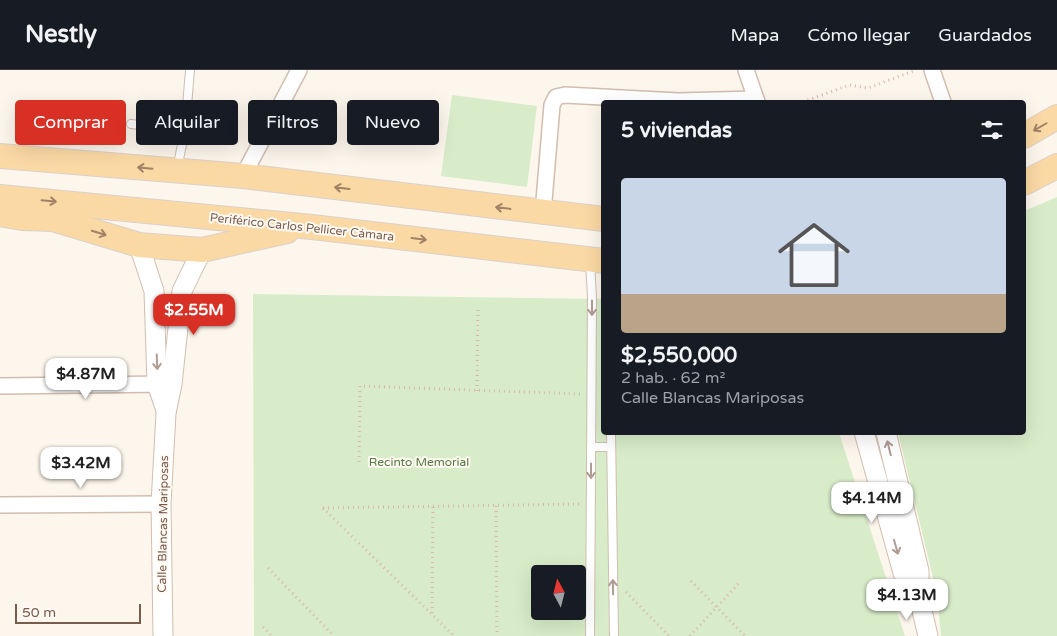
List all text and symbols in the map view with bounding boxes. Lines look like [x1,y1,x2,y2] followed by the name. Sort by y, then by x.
[25,20,97,49] text: Nestly
[730,24,779,46] text: Mapa
[807,24,910,46] text: Cómo llegar
[938,24,1032,46] text: Guardados
[15,100,126,145] chip: Comprar
[136,100,238,145] chip: Alquilar
[248,100,337,145] chip: Filtros
[347,100,439,145] chip: Nuevo
[978,116,1006,144] icon: filters
[621,118,732,143] text: 5 viviendas
[1034,122,1048,132] one-way arrow
[138,163,154,173] one-way arrow
[334,183,350,193] one-way arrow
[40,197,56,206] one-way arrow
[495,203,511,213] one-way arrow
[209,210,395,244] street label: Periférico Carlos Pellicer Cámara
[769,210,859,300] icon: home
[90,229,106,239] one-way arrow
[411,234,427,244] one-way arrow
[153,294,235,336] pin: $2.55M
[164,300,224,320] text: $2.55M
[587,300,597,316] one-way arrow
[621,343,737,368] text: $2,550,000
[152,353,161,369] one-way arrow
[45,358,127,400] pin: $4.87M
[56,364,116,384] text: $4.87M
[621,368,725,388] text: 2 hab. · 62 m²
[621,388,804,408] text: Calle Blancas Mariposas
[884,441,893,457] one-way arrow
[40,446,122,489] pin: $3.42M
[51,453,111,473] text: $3.42M
[155,455,171,593] street label: Calle Blancas Mariposas
[369,455,469,469] park label: Recinto Memorial
[586,462,596,478] one-way arrow
[831,482,913,524] pin: $4.14M
[842,488,902,508] text: $4.14M
[892,538,902,554] one-way arrow
[531,565,586,620] north arrow
[531,565,586,620] map controls
[866,578,948,621] pin: $4.13M
[609,580,618,596] one-way arrow
[877,585,937,605] text: $4.13M
[15,601,141,624] scale bar
[22,604,56,621] text: 50 m

